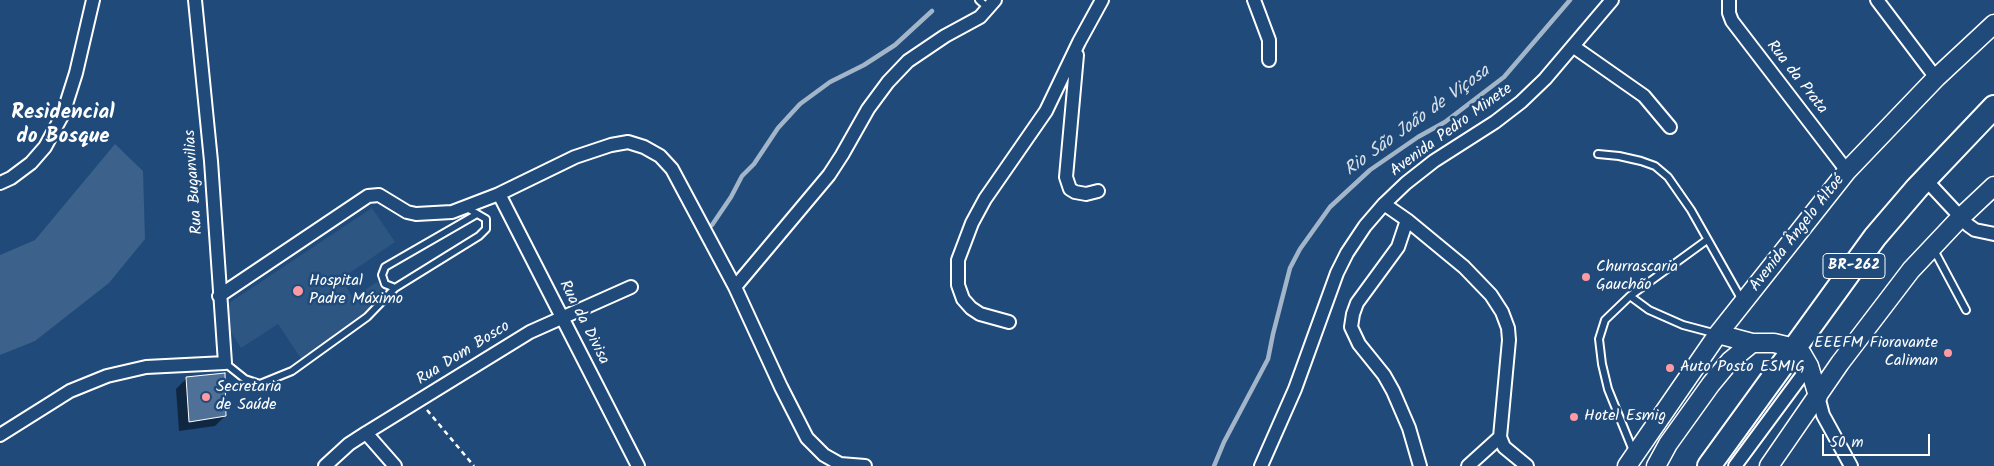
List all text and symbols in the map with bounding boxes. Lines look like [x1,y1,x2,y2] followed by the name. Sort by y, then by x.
[1761,37,1831,119] street label: Rua da Prata
[1341,62,1495,182] water label: Rio São João de Viçosa
[1387,80,1517,182] street label: Avenida Pedro Minete
[11,101,115,151] district label: Residencial do Bosque
[182,129,208,235] street label: Rua Buganvilias
[1747,172,1849,296] street label: Avenida Ângelo Altoé
[1823,254,1885,278] road number: BR-262
[1596,258,1678,296] place label: Churrascaria Gauchão
[1580,271,1592,283] marker: Churrascaria Gauchão
[309,272,403,310] place label: Hospital Padre Máximo
[554,278,612,368] street label: Rua da Divisa
[291,284,305,298] marker: Hospital Padre Máximo
[414,318,514,390] street label: Rua Dom Bosco
[1814,334,1938,372] place label: EEEFM Fioravante Caliman
[1942,347,1954,359] marker: EEEFM Fioravante Caliman
[1680,358,1805,378] place label: Auto Posto ESMIG
[1664,362,1676,374] marker: Auto Posto ESMIG
[216,378,282,416] place label: Secretaria de Saúde
[200,391,212,403] marker: Secretaria de Saúde
[1584,407,1666,427] place label: Hotel Esmig
[1568,411,1580,423] marker: Hotel Esmig
[1824,424,1932,456] scale bar
[1830,431,1864,455] text: 50 m

